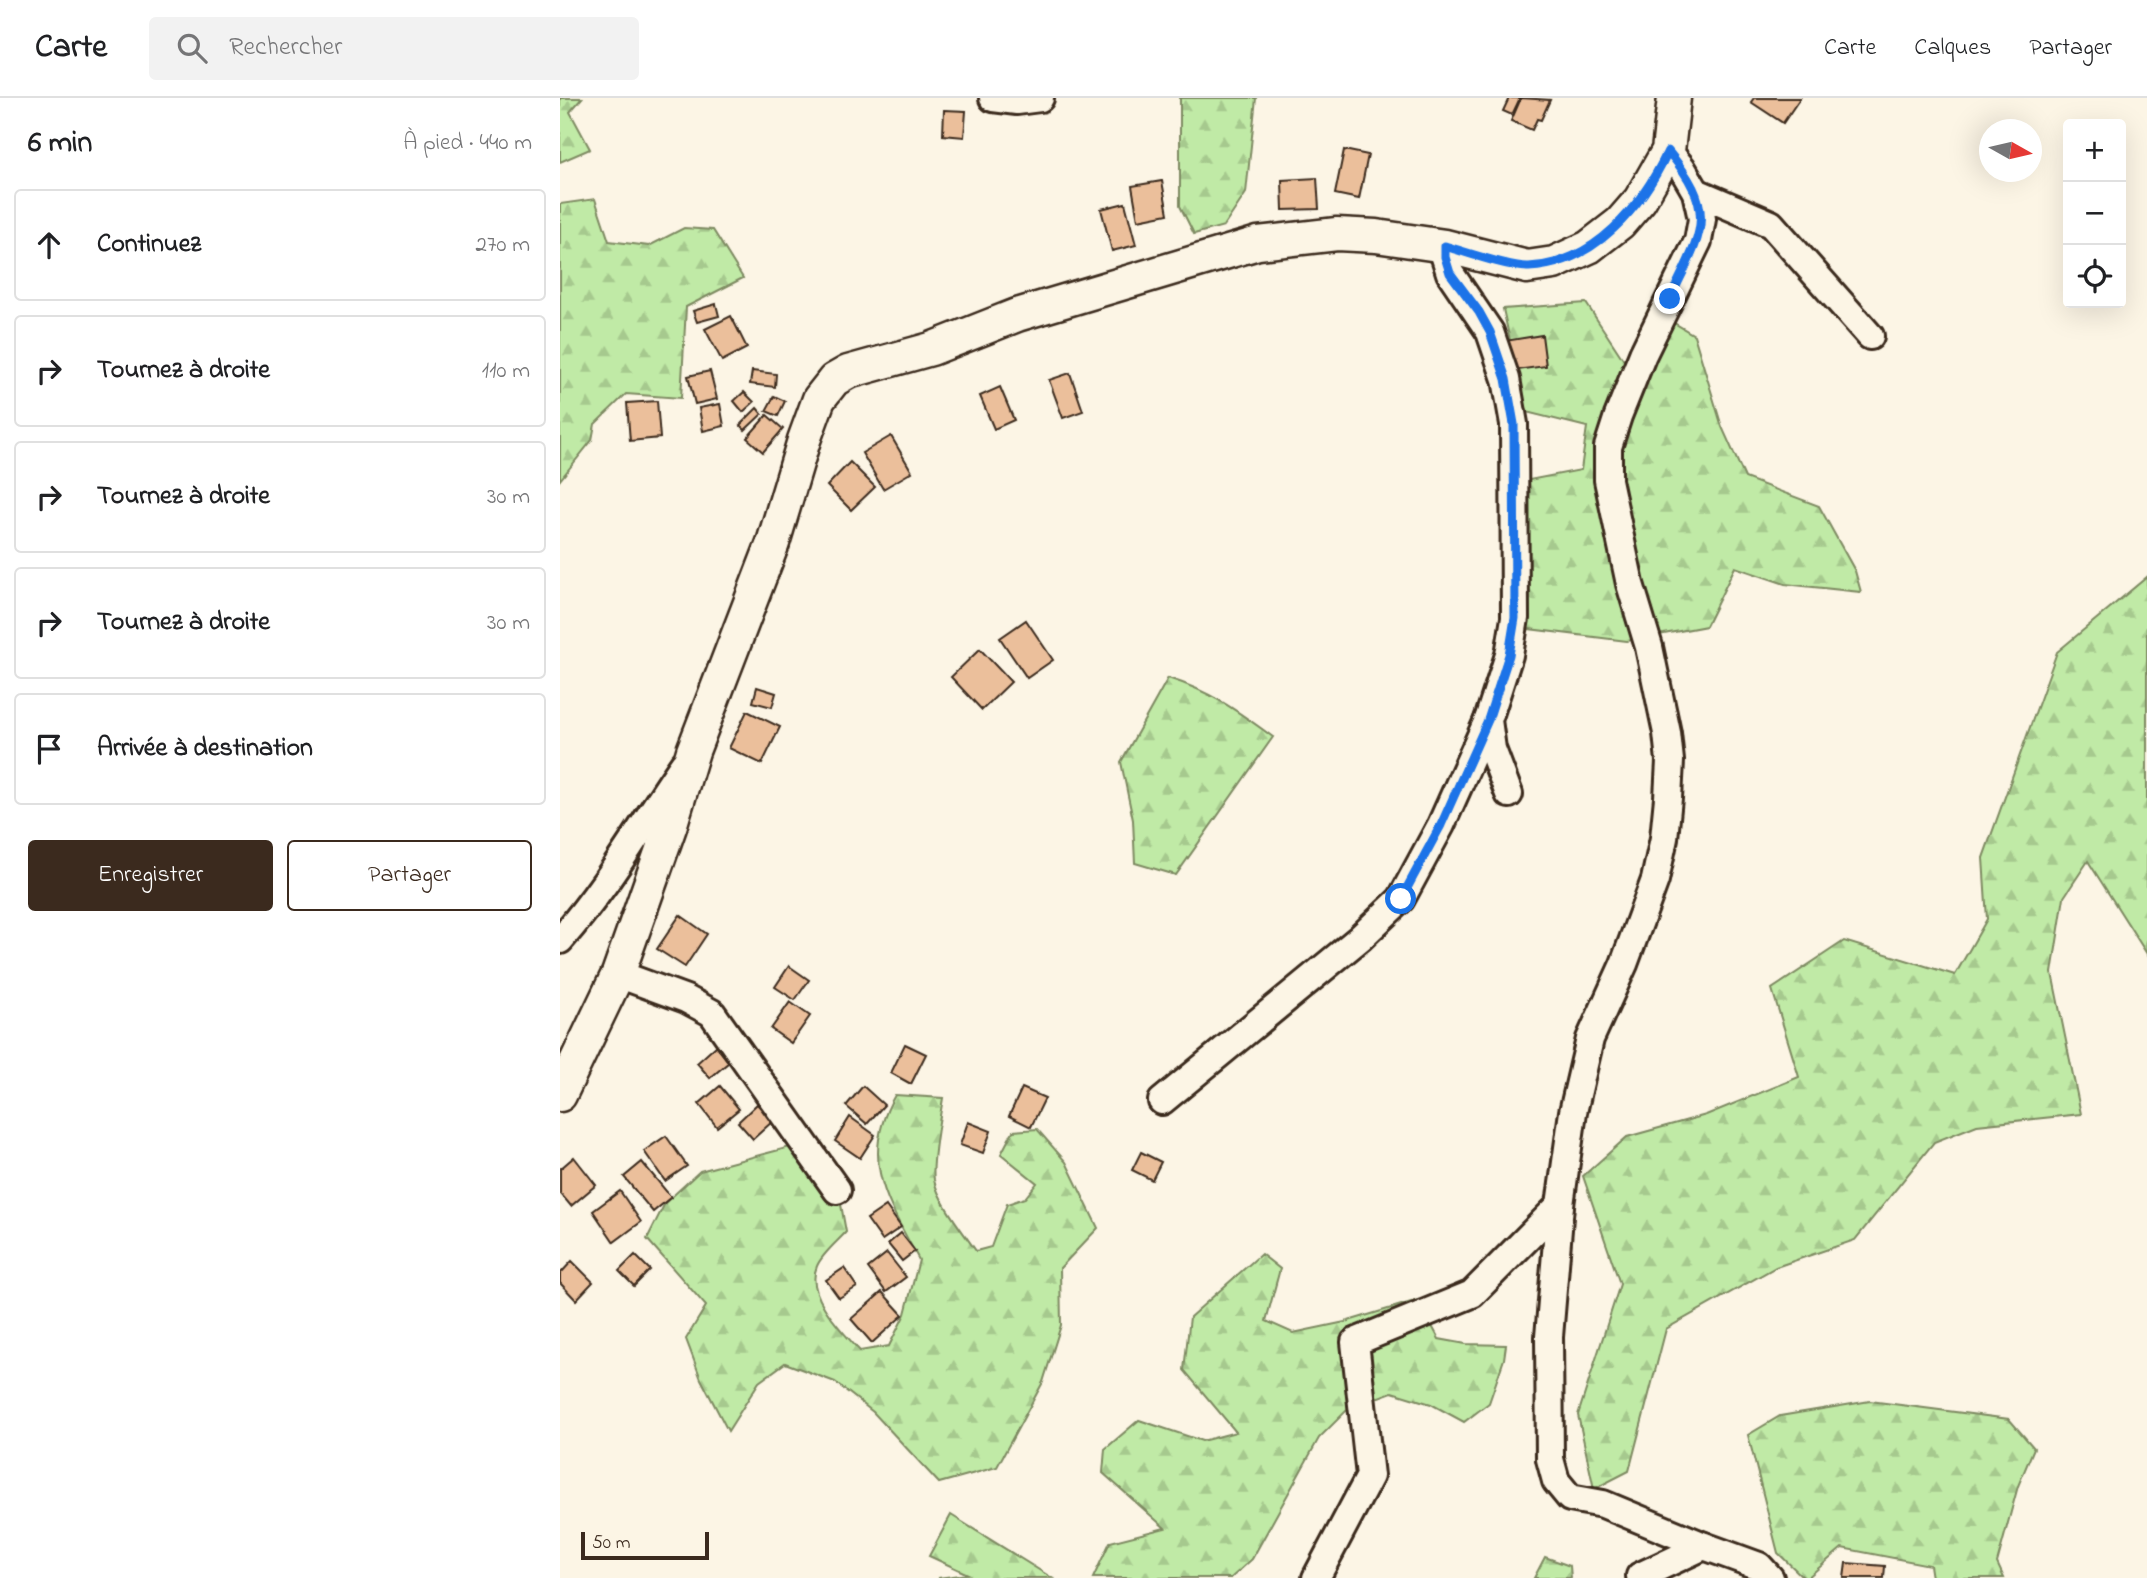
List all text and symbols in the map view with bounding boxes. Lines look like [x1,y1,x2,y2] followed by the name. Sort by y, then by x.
[149,17,639,80] search box
[35,24,107,72] text: Carte
[173,29,211,67] icon: search
[229,29,342,67] text: Rechercher
[1824,31,1876,66] text: Carte
[1914,31,1991,66] text: Calques
[2029,31,2112,66] text: Partager
[1979,119,2042,182] north arrow
[2063,119,2126,308] map controls
[2063,119,2126,182] button: +
[28,122,92,166] text: 6 min
[403,127,532,160] text: À pied · 440 m
[2063,182,2126,245] button: −
[30,226,68,264] icon: ahead
[97,226,201,264] text: Continuez
[476,229,530,262] text: 270 m
[2063,245,2126,308] button: locate
[1654,283,1685,314] route end
[30,352,68,390] icon: right
[97,352,270,390] text: Tournez à droite
[482,355,530,388] text: 110 m
[30,478,68,516] icon: right
[97,478,270,516] text: Tournez à droite
[487,481,530,514] text: 30 m
[30,604,68,642] icon: right
[97,604,270,642] text: Tournez à droite
[487,607,530,640] text: 30 m
[30,730,68,768] icon: arrive
[97,730,313,768] text: Arrivée à destination
[28,840,273,911] button: Enregistrer
[287,840,532,911] button: Partager
[1385,883,1416,914] route start
[581,1529,709,1561] scale bar
[592,1530,631,1557] text: 50 m

